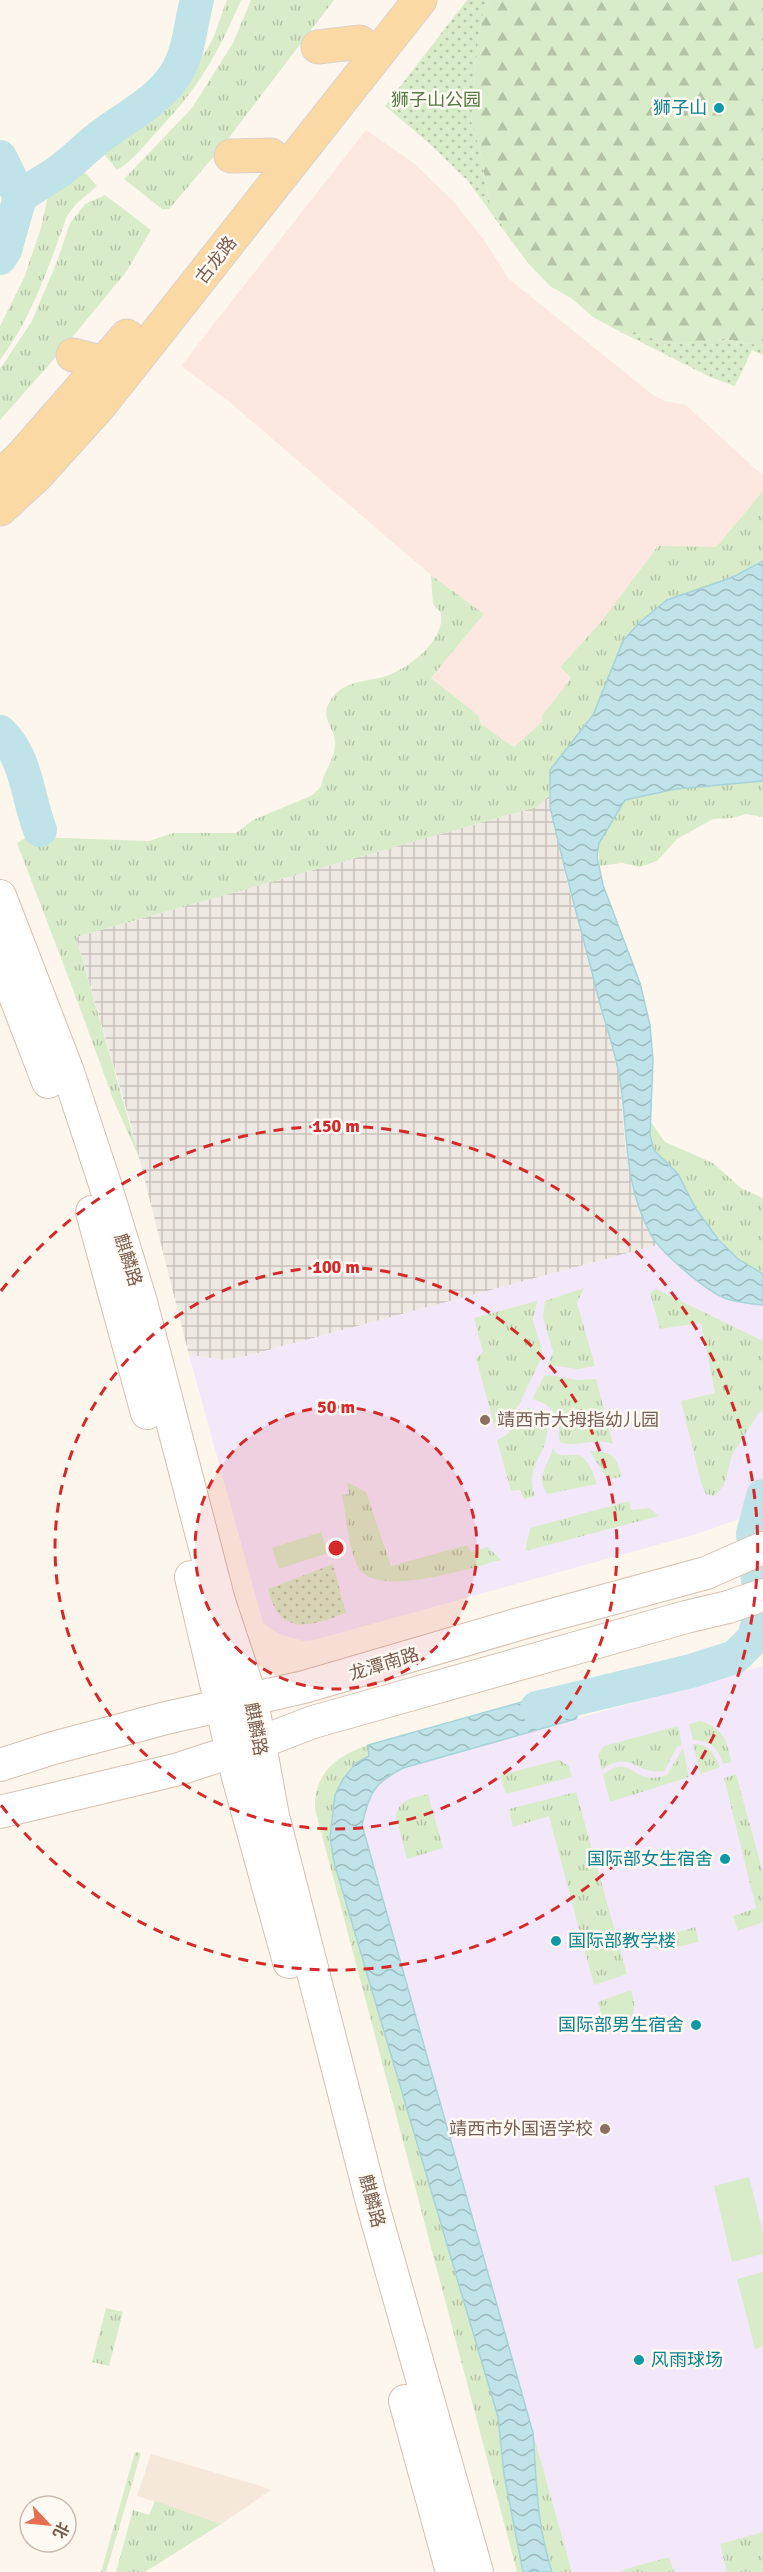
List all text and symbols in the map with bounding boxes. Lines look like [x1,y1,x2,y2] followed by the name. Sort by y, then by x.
[391,89,481,111] park label: 狮子山公园
[653,97,707,119] place label: 狮子山
[712,101,726,115] marker: 狮子山
[191,232,241,288] street label: 古龙路
[312,1115,360,1137] text: 150 m
[110,1231,146,1289] street label: 麒麟路
[312,1256,360,1278] text: 100 m
[317,1396,355,1418] text: 50 m
[497,1409,659,1431] place label: 靖西市大拇指幼儿园
[478,1413,492,1427] marker: 靖西市大拇指幼儿园
[326,1538,346,1558] centre of rings
[346,1643,422,1685] street label: 龙潭南路
[240,1700,272,1758] street label: 麒麟路
[587,1848,713,1870] place label: 国际部女生宿舍
[718,1852,732,1866] marker: 国际部女生宿舍
[568,1930,676,1952] place label: 国际部教学楼
[549,1934,563,1948] marker: 国际部教学楼
[558,2014,684,2036] place label: 国际部男生宿舍
[689,2018,703,2032] marker: 国际部男生宿舍
[449,2118,593,2140] place label: 靖西市外国语学校
[598,2122,612,2136] marker: 靖西市外国语学校
[354,2172,390,2230] street label: 麒麟路
[651,2349,723,2371] place label: 风雨球场
[632,2353,646,2367] marker: 风雨球场
[18,2494,78,2554] north arrow
[48,2519,73,2542] text: 北

